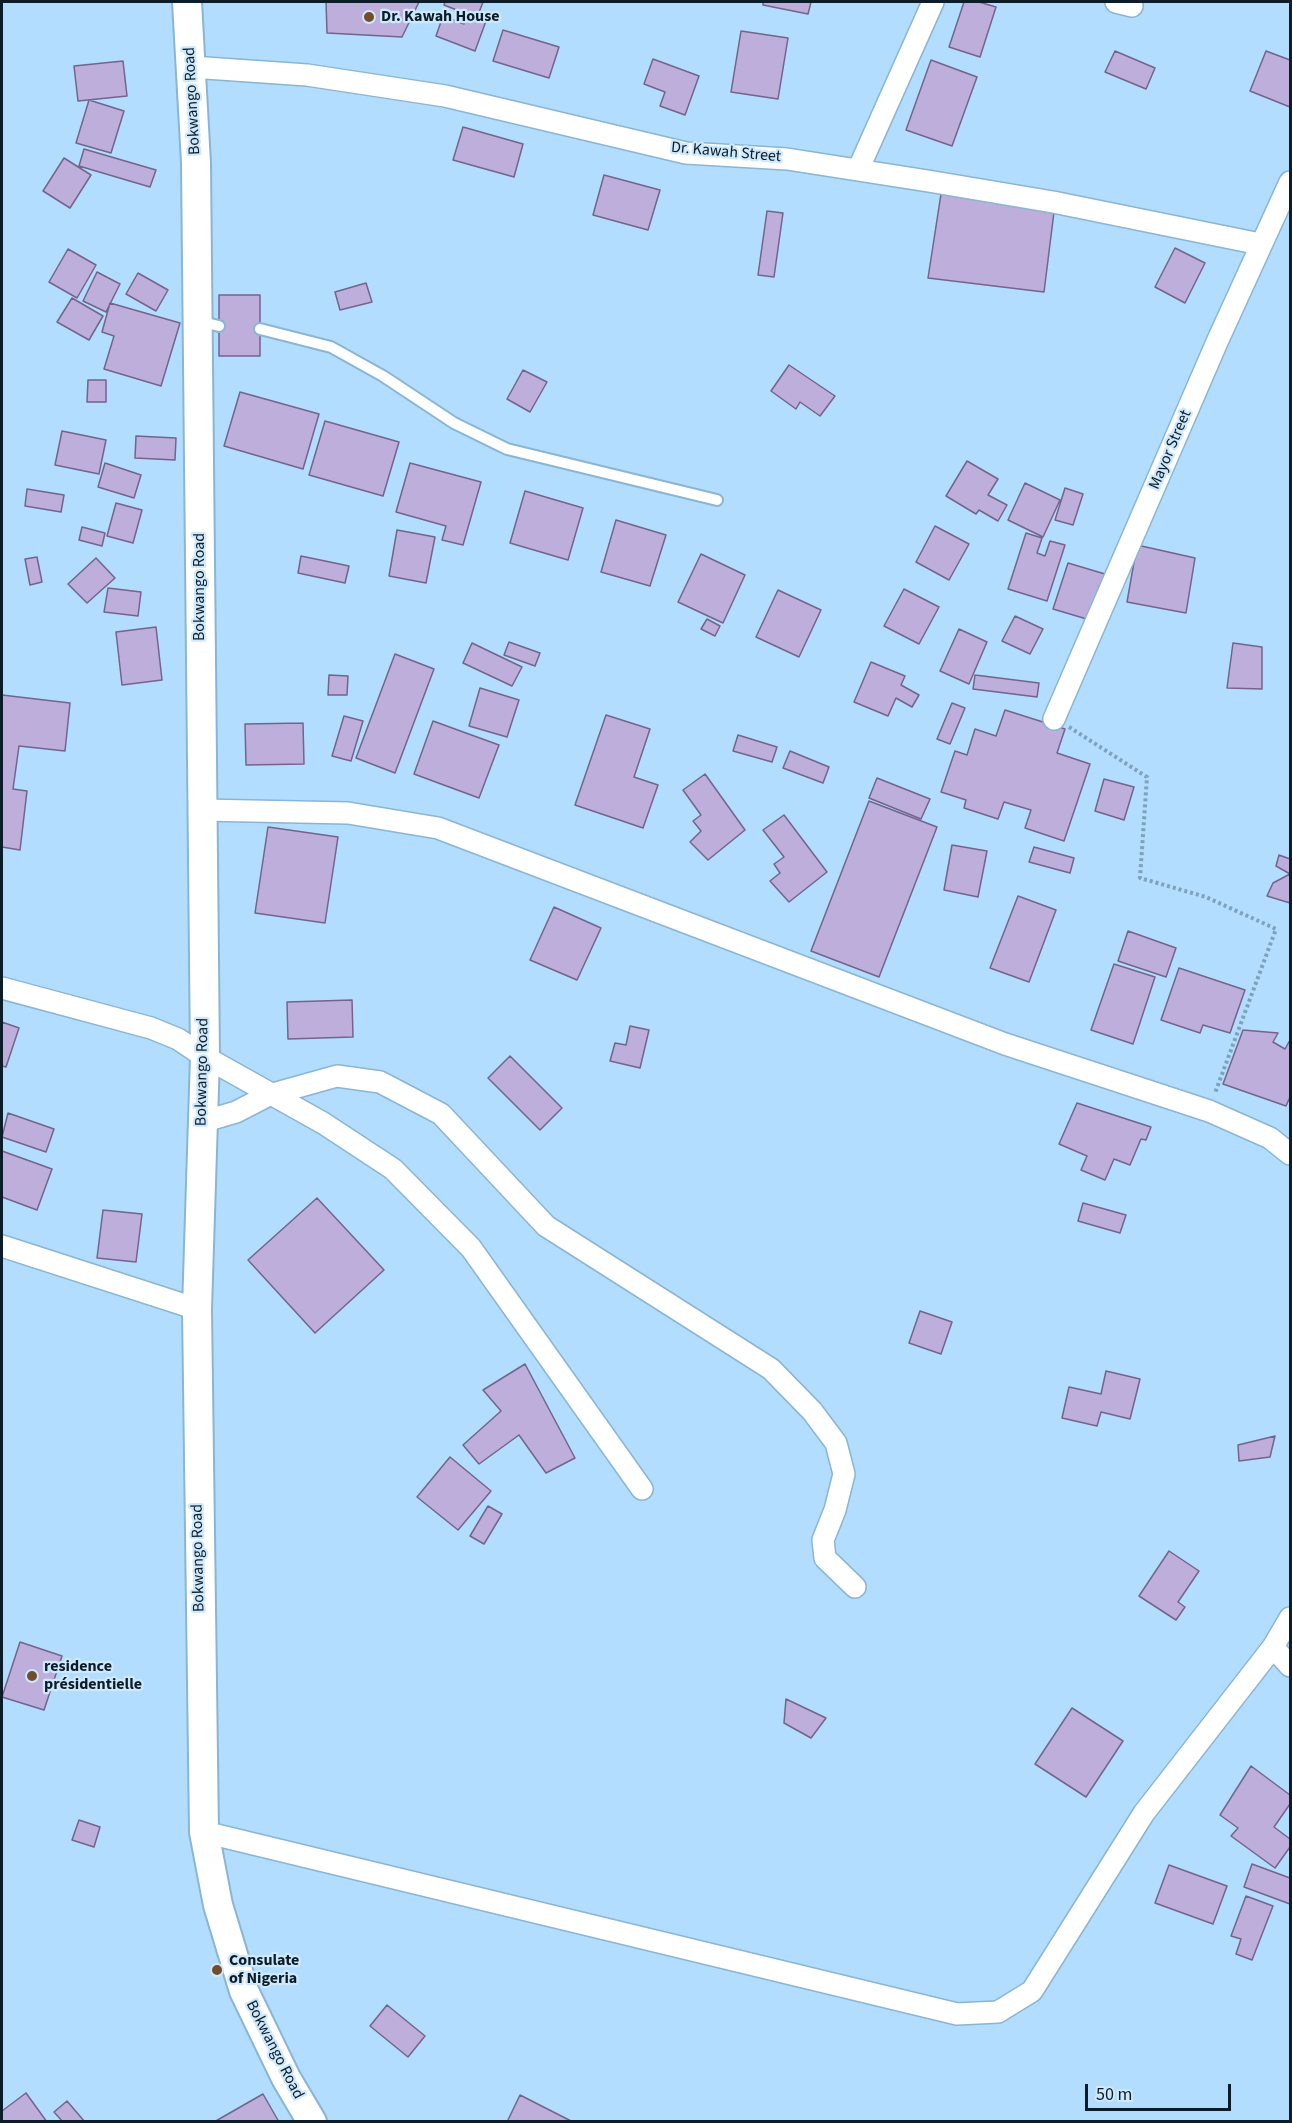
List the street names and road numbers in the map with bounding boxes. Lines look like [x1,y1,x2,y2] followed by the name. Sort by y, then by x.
[181,46,205,156] street label: Bokwango Road
[670,139,782,167] street label: Dr. Kawah Street
[1146,407,1196,493] street label: Mayor Street
[190,533,210,641] street label: Bokwango Road
[192,1018,214,1126] street label: Bokwango Road
[188,1504,210,1612] street label: Bokwango Road
[241,1997,307,2103] street label: Bokwango Road

